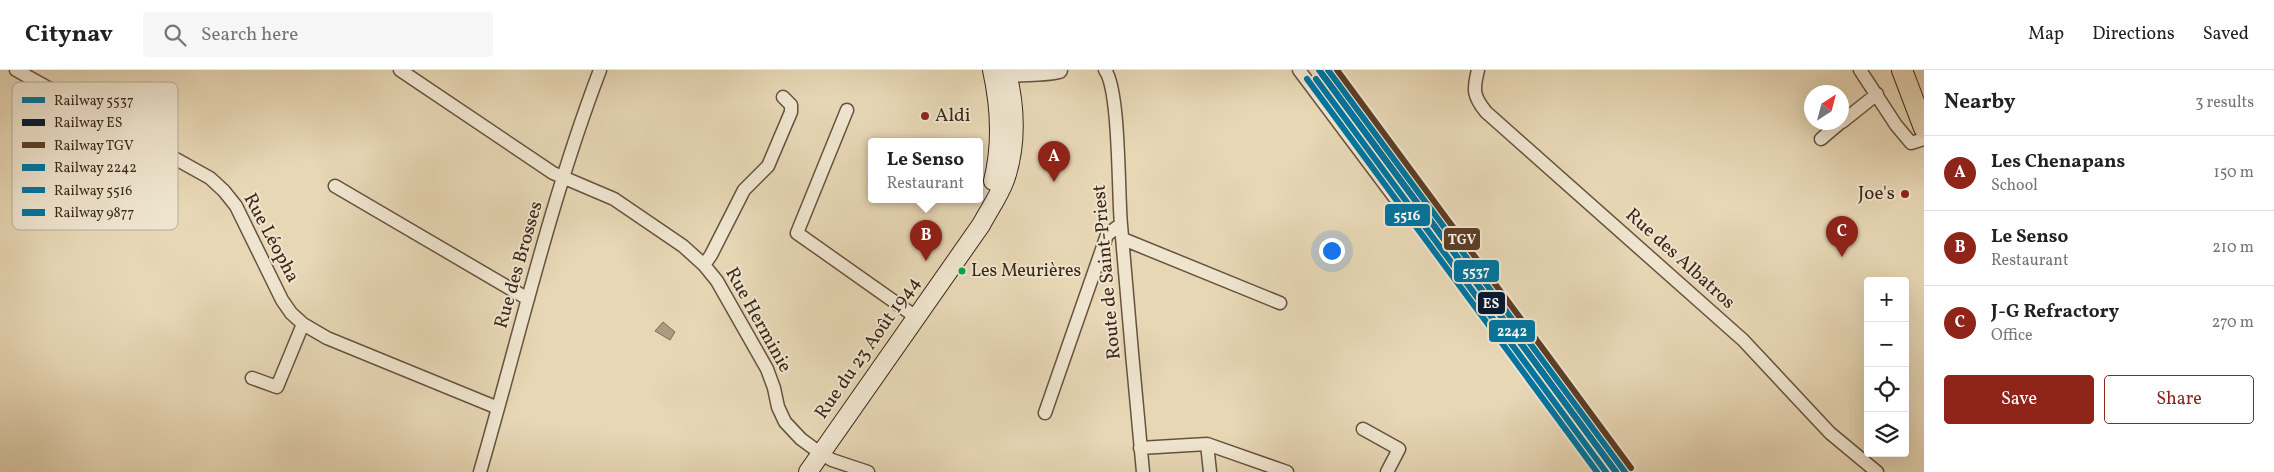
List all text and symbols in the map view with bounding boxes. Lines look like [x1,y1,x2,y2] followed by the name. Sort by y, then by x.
[143,12,493,57] search box
[25,18,113,52] text: Citynav
[161,21,189,49] icon: search
[201,22,298,48] text: Search here
[2028,22,2064,47] text: Map
[2092,22,2175,47] text: Directions
[2203,22,2249,47] text: Saved
[12,82,178,230] legend
[1804,85,1849,130] north arrow
[1944,88,2015,117] text: Nearby
[54,92,134,111] text: Railway 5537
[2195,92,2254,114] text: 3 results
[935,103,971,129] place label: Aldi
[919,110,931,122] marker: Aldi
[54,114,122,133] text: Railway ES
[54,137,134,156] text: Railway TGV
[868,138,983,203] popup
[1038,141,1070,182] pin: A
[887,147,964,173] text: Le Senso
[1991,149,2125,175] text: Les Chenapans
[54,159,137,178] text: Railway 2242
[1954,162,1966,184] text: A
[2213,162,2254,184] text: 150 m
[887,173,964,195] text: Restaurant
[1991,175,2038,197] text: School
[1858,181,1895,207] place label: Joe's
[54,182,132,201] text: Railway 5516
[1086,183,1128,361] street label: Route de Saint-Priest
[1899,188,1911,200] marker: Joe's
[237,189,305,287] street label: Rue Léopha
[488,198,550,332] street label: Rue des Brosses
[1384,203,1431,227] line badge: 5516
[1619,203,1741,315] street label: Rue des Albatros
[54,204,134,223] text: Railway 9877
[1394,207,1421,226] text: 5516
[1826,216,1858,257] pin: C
[910,220,942,261] pin: B
[1991,224,2068,250] text: Le Senso
[1443,227,1481,251] line badge: TGV
[1448,231,1477,250] text: TGV
[1955,237,1965,259] text: B
[2212,237,2254,259] text: 210 m
[1319,238,1345,264] your location
[1991,250,2069,272] text: Restaurant
[971,259,1081,284] place label: Les Meurières
[1453,259,1500,283] line badge: 5537
[718,263,798,377] street label: Rue Herminie
[1462,263,1490,282] text: 5537
[957,266,967,276] marker: Les Meurières
[809,271,927,425] street label: Rue du 23 Août 1944
[1864,277,1909,457] map controls
[1864,277,1909,322] button: +
[1477,291,1506,315] line badge: ES
[1483,295,1499,314] text: ES
[1991,299,2119,325] text: J-G Refractory
[1955,312,1965,334] text: C
[2212,312,2254,334] text: 270 m
[1488,319,1536,343] line badge: 2242
[1864,322,1909,367] button: −
[1497,323,1527,342] text: 2242
[1991,325,2033,347] text: Office
[1864,367,1909,412] button: locate
[1944,375,2094,424] button: Save
[2104,375,2254,424] button: Share
[1864,412,1909,457] button: layers

